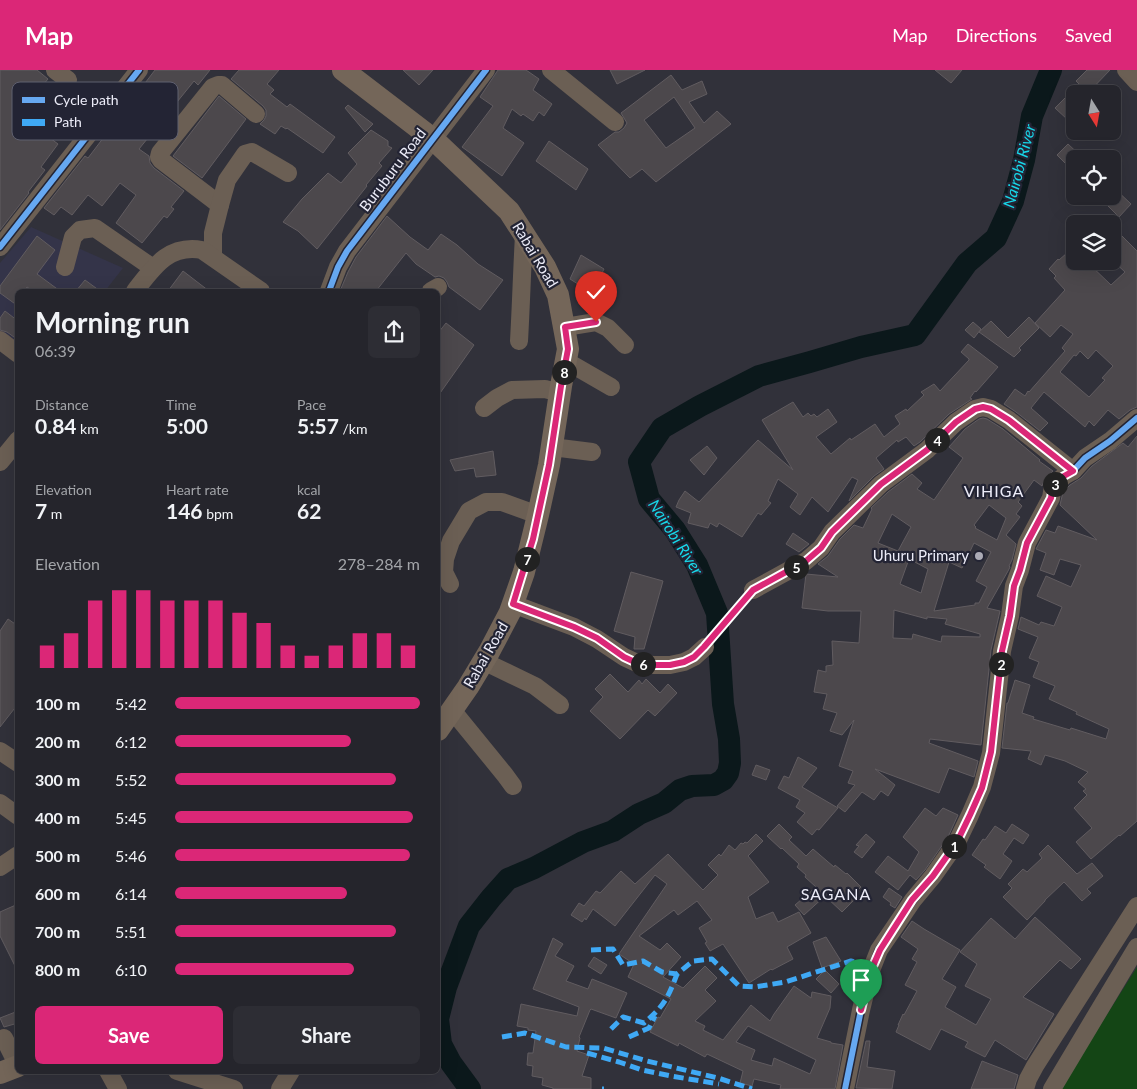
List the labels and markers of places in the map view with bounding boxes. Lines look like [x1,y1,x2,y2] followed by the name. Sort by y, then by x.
[575,271,617,322] pin
[552,360,576,384] pin: 8
[924,428,950,452] pin: 4
[1042,472,1068,496] pin: 3
[514,546,540,572] pin: 7
[873,546,969,564] place label: Uhuru Primary
[973,550,985,562] marker: Uhuru Primary
[784,554,808,580] pin: 5
[630,652,656,676] pin: 6
[988,652,1014,676] pin: 2
[942,834,966,858] pin: 1
[840,959,882,1010] pin

